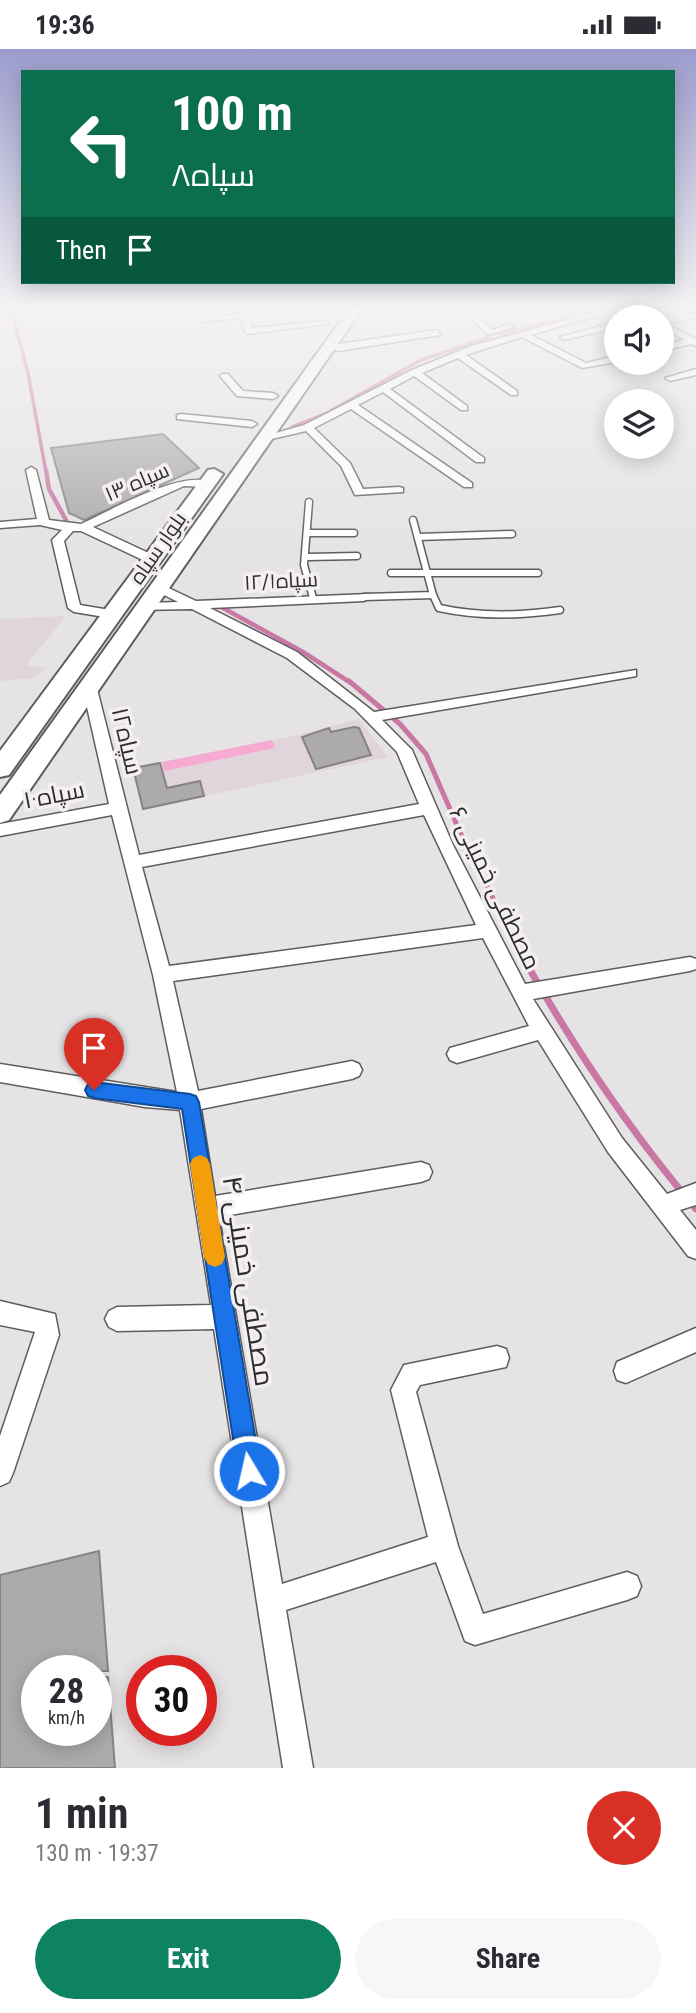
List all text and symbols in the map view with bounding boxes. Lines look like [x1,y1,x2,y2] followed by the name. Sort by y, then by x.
[35,10,95,40] text: 19:36
[171,85,293,142] text: 100 m
[56,98,147,189] icon: left
[171,156,255,194] text: سپاه۸
[121,231,159,269] icon: arrive
[56,235,107,265] text: Then
[604,305,674,459] map controls
[604,305,674,375] button: sound
[604,389,674,459] button: layers
[101,458,173,507] street label: سپاه ۱۳
[125,507,192,589] street label: بلوار سپاه
[244,567,319,596] street label: سپاه۱۲/۱
[105,705,148,778] street label: سپاه۱۲
[21,775,87,816] street label: سپاه۱۰
[443,802,547,974] street label: مصطفی خمینی ۶
[64,1018,124,1090] pin
[75,1029,113,1067] icon: arrive
[216,1174,281,1389] street label: مصطفی خمینی ۴
[212,1434,286,1508] position arrow
[126,1655,217,1746] speed limit sign: 30
[49,1671,84,1712] text: 28
[48,1707,85,1728] text: km/h
[35,1789,128,1838] text: 1 min
[587,1791,661,1865] button: close
[35,1840,159,1867] text: 130 m · 19:37
[35,1919,341,1999] button: Exit
[355,1919,661,1999] button: Share

